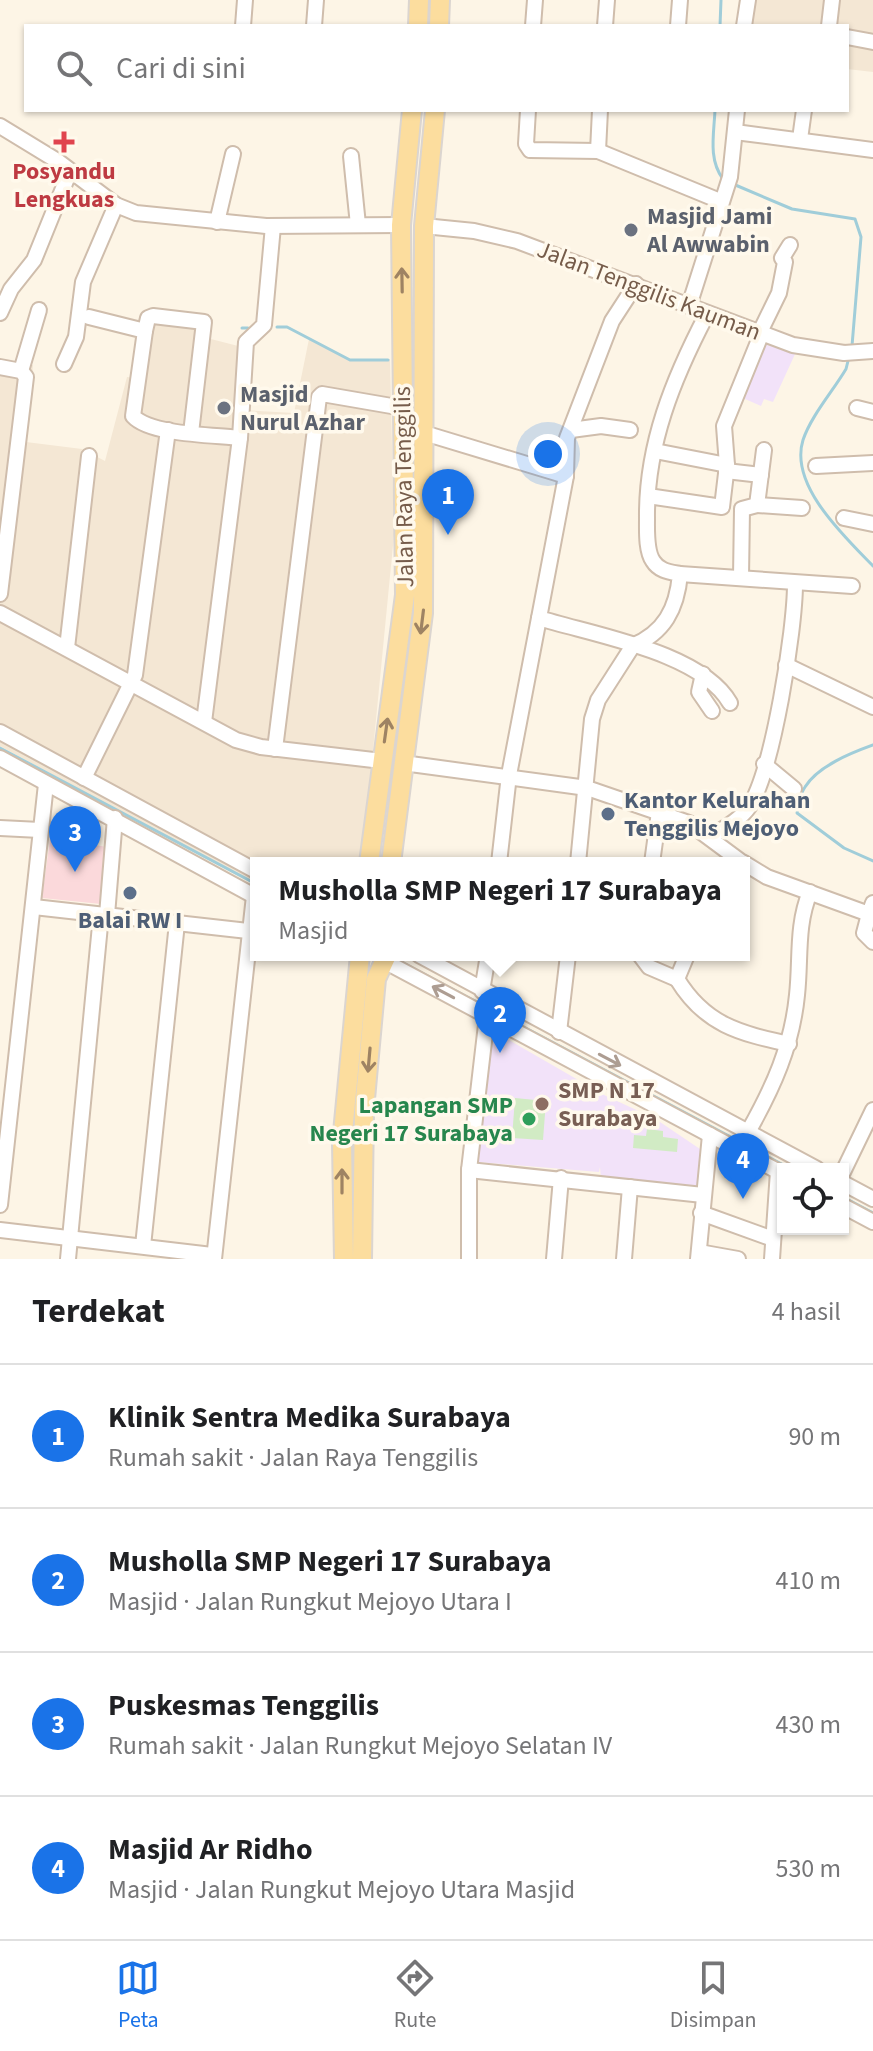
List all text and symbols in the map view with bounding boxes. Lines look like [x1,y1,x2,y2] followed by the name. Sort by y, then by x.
[24,24,849,112] search box
[52,46,96,90] icon: search
[116,47,246,90] text: Cari di sini
[53,131,75,153] marker: Posyandu Lengkuas
[12,154,116,217] place label: Posyandu Lengkuas
[646,199,772,262] place label: Masjid Jami Al Awwabin
[622,221,640,239] marker: Masjid Jami Al Awwabin
[532,232,766,350] street label: Jalan Tenggilis Kauman
[394,267,410,294] one-way arrow
[240,377,366,440] place label: Masjid Nurul Azhar
[385,386,423,588] street label: Jalan Raya Tenggilis
[215,399,233,417] marker: Masjid Nurul Azhar
[528,434,568,474] your location
[422,469,474,535] pin: 1
[414,609,429,635] one-way arrow
[379,718,394,743] one-way arrow
[624,783,810,846] place label: Kantor Kelurahan Tenggilis Mejoyo
[599,805,617,823] marker: Kantor Kelurahan Tenggilis Mejoyo
[49,806,101,872] pin: 3
[250,857,750,961] popup
[278,869,722,912] text: Musholla SMP Negeri 17 Surabaya
[121,884,139,902] marker: Balai RW I
[78,903,182,938] place label: Balai RW I
[278,912,348,949] text: Masjid
[431,984,455,999] one-way arrow
[474,987,526,1053] pin: 2
[361,1046,376,1073] one-way arrow
[598,1053,622,1069] one-way arrow
[558,1073,657,1136] place label: SMP N 17 Surabaya
[310,1088,513,1151] place label: Lapangan SMP Negeri 17 Surabaya
[533,1095,551,1113] marker: SMP N 17 Surabaya
[520,1110,538,1128] marker: Lapangan SMP Negeri 17 Surabaya
[717,1133,769,1199] pin: 4
[777,1163,849,1235] map controls
[777,1163,849,1235] button: locate
[334,1168,350,1195] one-way arrow
[32,1287,165,1336] text: Terdekat
[772,1293,841,1330] text: 4 hasil
[108,1396,511,1439] text: Klinik Sentra Medika Surabaya
[51,1418,65,1455] text: 1
[788,1418,841,1455] text: 90 m
[108,1439,478,1476] text: Rumah sakit · Jalan Raya Tenggilis
[108,1540,552,1583] text: Musholla SMP Negeri 17 Surabaya
[51,1562,65,1599] text: 2
[775,1562,841,1599] text: 410 m
[108,1583,512,1620] text: Masjid · Jalan Rungkut Mejoyo Utara I
[108,1684,379,1727] text: Puskesmas Tenggilis
[51,1706,65,1743] text: 3
[775,1706,841,1743] text: 430 m
[108,1727,612,1764] text: Rumah sakit · Jalan Rungkut Mejoyo Selatan IV
[108,1828,313,1871] text: Masjid Ar Ridho
[51,1850,65,1887] text: 4
[775,1850,841,1887] text: 530 m
[108,1871,575,1908] text: Masjid · Jalan Rungkut Mejoyo Utara Masjid
[116,1956,160,2036] tab: Peta
[393,1956,437,2036] tab: Rute
[670,1956,757,2036] tab: Disimpan

